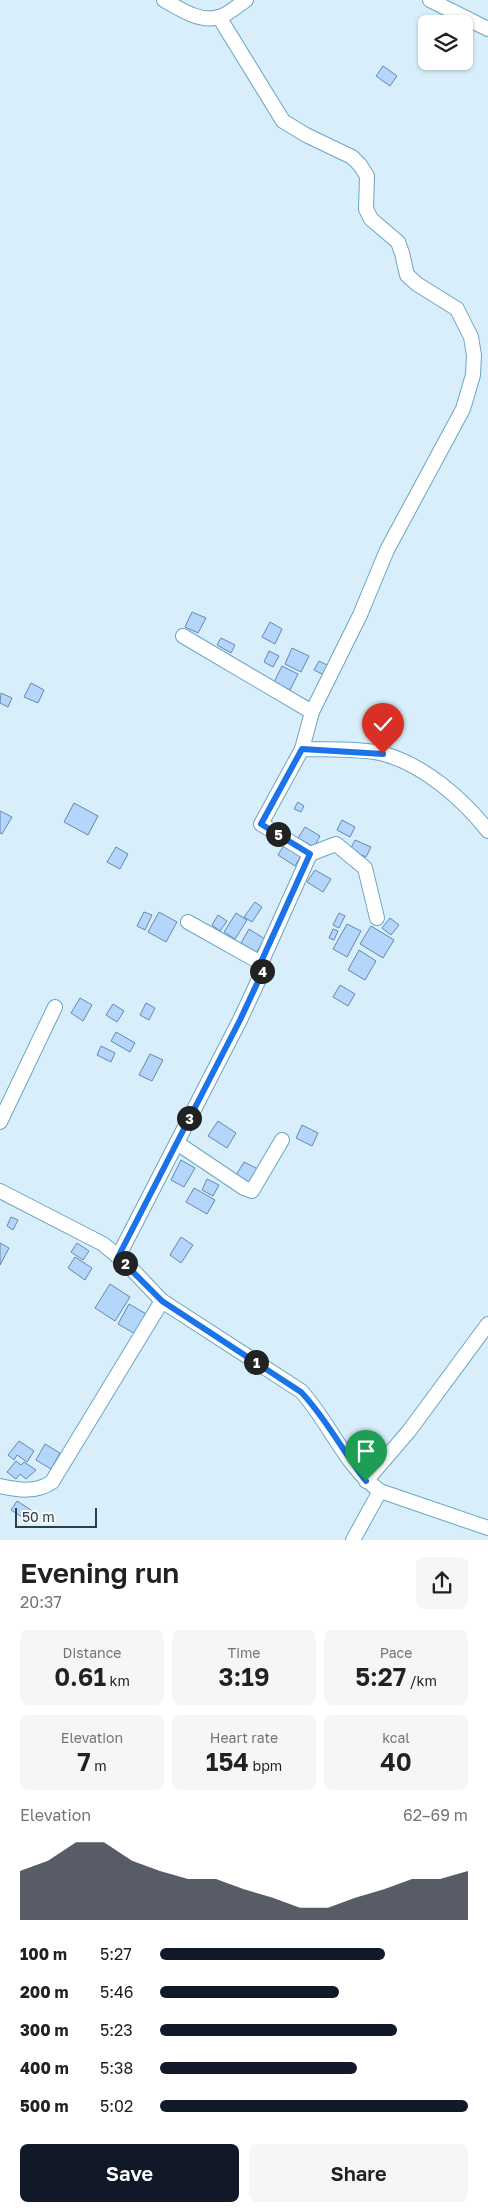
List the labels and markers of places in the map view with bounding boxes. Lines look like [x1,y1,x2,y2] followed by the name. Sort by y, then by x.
[362,703,404,754] pin
[266,822,290,846] pin: 5
[250,958,274,984] pin: 4
[176,1106,202,1130] pin: 3
[112,1250,138,1276] pin: 2
[244,1350,268,1374] pin: 1
[345,1430,387,1481] pin

